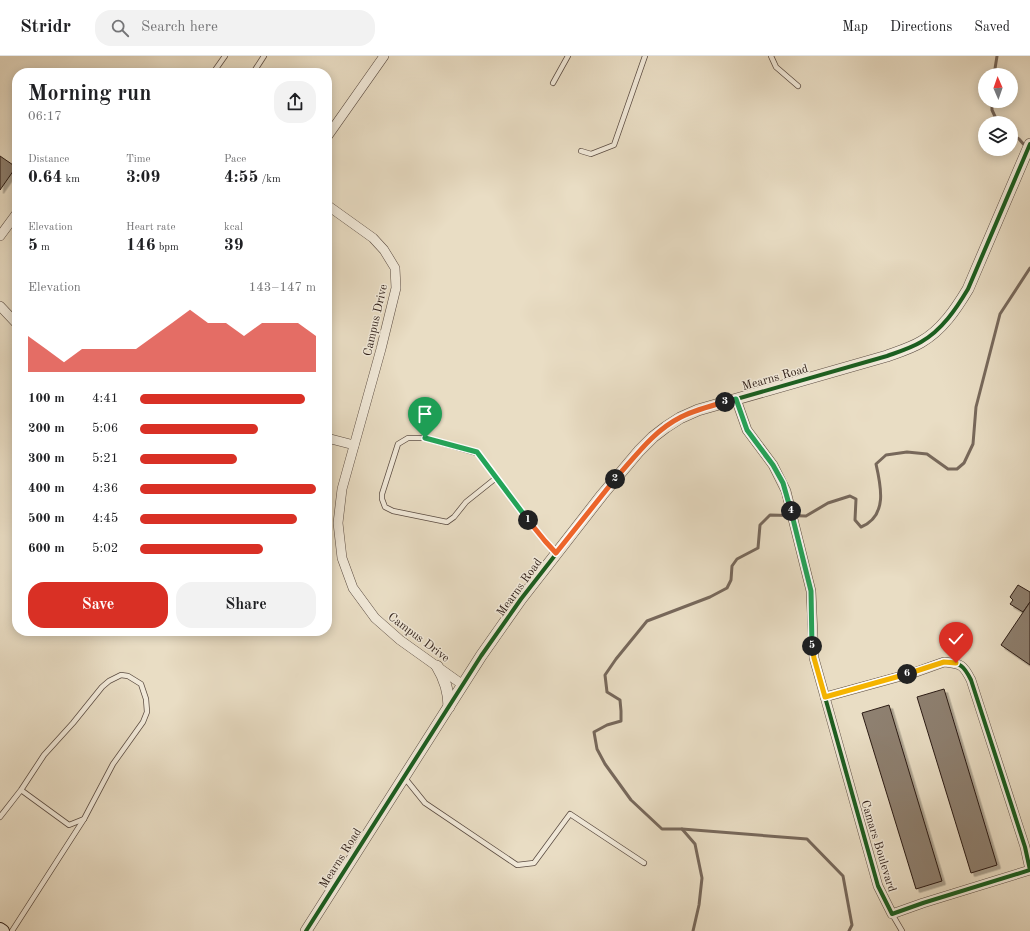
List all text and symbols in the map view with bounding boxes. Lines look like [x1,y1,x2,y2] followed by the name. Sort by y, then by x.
[95,10,375,46] search box
[109,17,131,39] icon: search
[20,18,71,37] text: Stridr
[141,20,218,35] text: Search here
[842,20,868,34] text: Map
[890,20,952,34] text: Directions
[974,20,1010,34] text: Saved
[978,68,1018,108] north arrow
[978,68,1018,156] map controls
[274,81,316,123] button: share
[28,83,151,105] text: Morning run
[28,110,62,123] text: 06:17
[978,116,1018,156] button: layers
[28,154,69,165] text: Distance
[126,154,151,165] text: Time
[224,154,246,165] text: Pace
[28,169,62,186] text: 0.64
[126,169,160,186] text: 3:09
[224,169,258,186] text: 4:55
[62,174,80,185] text: km
[258,174,281,185] text: /km
[28,222,73,233] text: Elevation
[126,222,175,233] text: Heart rate
[224,222,243,233] text: kcal
[28,237,38,254] text: 5
[126,237,156,254] text: 146
[224,237,244,254] text: 39
[38,242,50,253] text: m
[156,242,179,253] text: bpm
[28,281,81,294] text: Elevation
[249,281,316,294] text: 143–147 m
[362,283,390,357] street label: Campus Drive
[741,363,810,393] street label: Mearns Road
[28,392,65,405] text: 100 m
[92,392,118,405] text: 4:41
[715,392,735,412] pin: 3
[722,396,728,407] text: 3
[408,397,442,438] pin
[414,403,436,425] icon: arrive
[28,422,65,435] text: 200 m
[92,422,118,435] text: 5:06
[28,452,65,465] text: 300 m
[92,452,118,465] text: 5:21
[605,469,625,489] pin: 2
[612,473,618,484] text: 2
[28,482,65,495] text: 400 m
[92,482,118,495] text: 4:36
[781,501,801,521] pin: 4
[788,505,794,516] text: 4
[518,510,538,530] pin: 1
[28,512,65,525] text: 500 m
[92,512,118,525] text: 4:45
[525,514,531,525] text: 1
[28,542,65,555] text: 600 m
[92,542,118,555] text: 5:02
[495,556,545,619] street label: Mearns Road
[28,582,168,628] button: Save
[176,582,316,628] button: Share
[385,611,452,665] street label: Campus Drive
[939,622,973,663] pin
[945,628,967,650] icon: check
[802,636,822,656] pin: 5
[809,640,815,651] text: 5
[897,664,917,684] pin: 6
[904,668,910,679] text: 6
[858,799,898,894] street label: Camars Boulevard
[318,826,364,891] street label: Mearns Road

